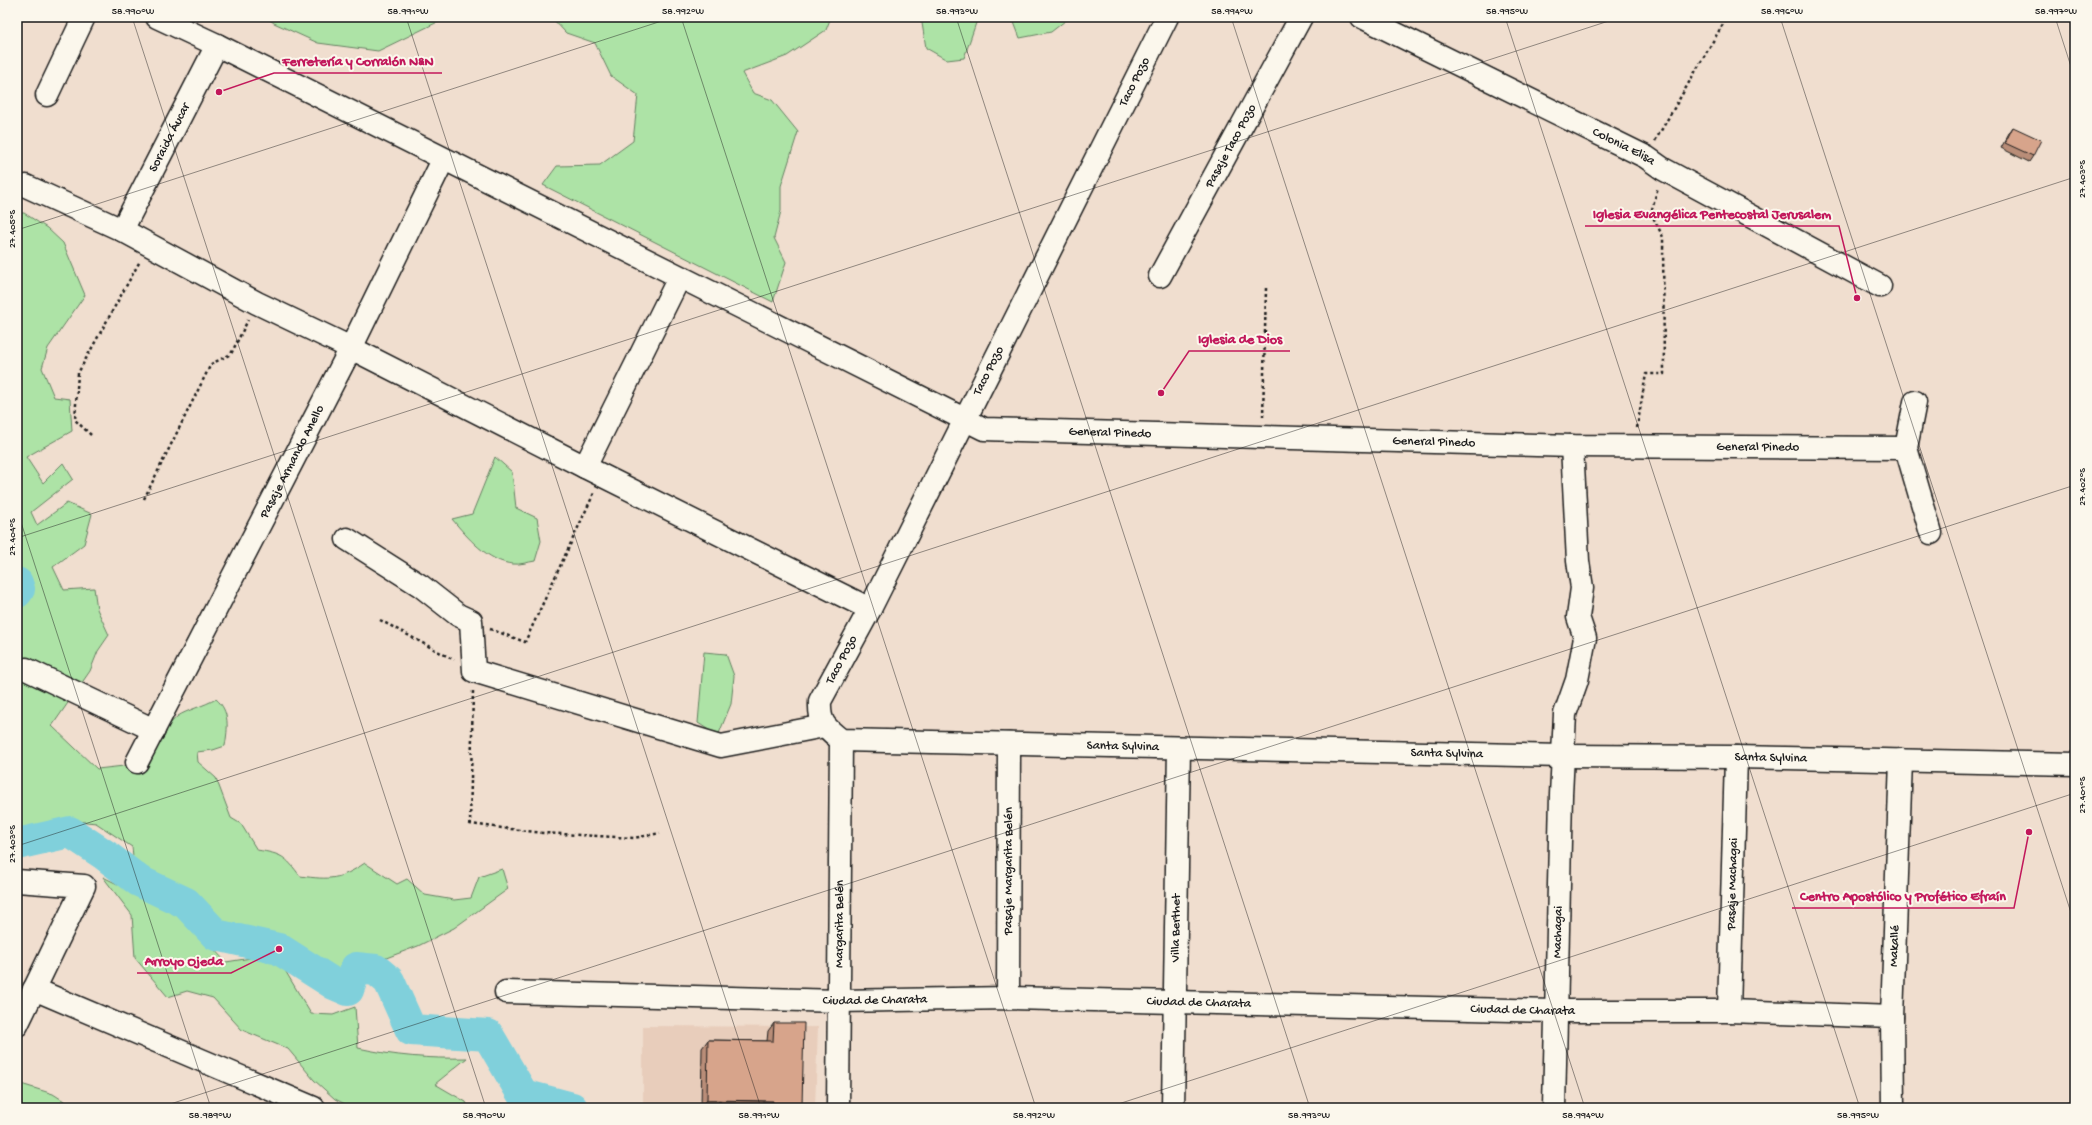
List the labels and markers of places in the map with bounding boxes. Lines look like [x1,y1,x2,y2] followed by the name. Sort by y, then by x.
[274,47,442,73] callout: Ferretería y Corralón N&N
[1585,200,1839,226] callout: Iglesia Evangélica Pentecostal Jerusalem
[1189,325,1290,351] callout: Iglesia de Dios
[1792,882,2014,908] callout: Centro Apostólico y Profético Efraín
[137,947,231,973] callout: Arroyo Ojeda

